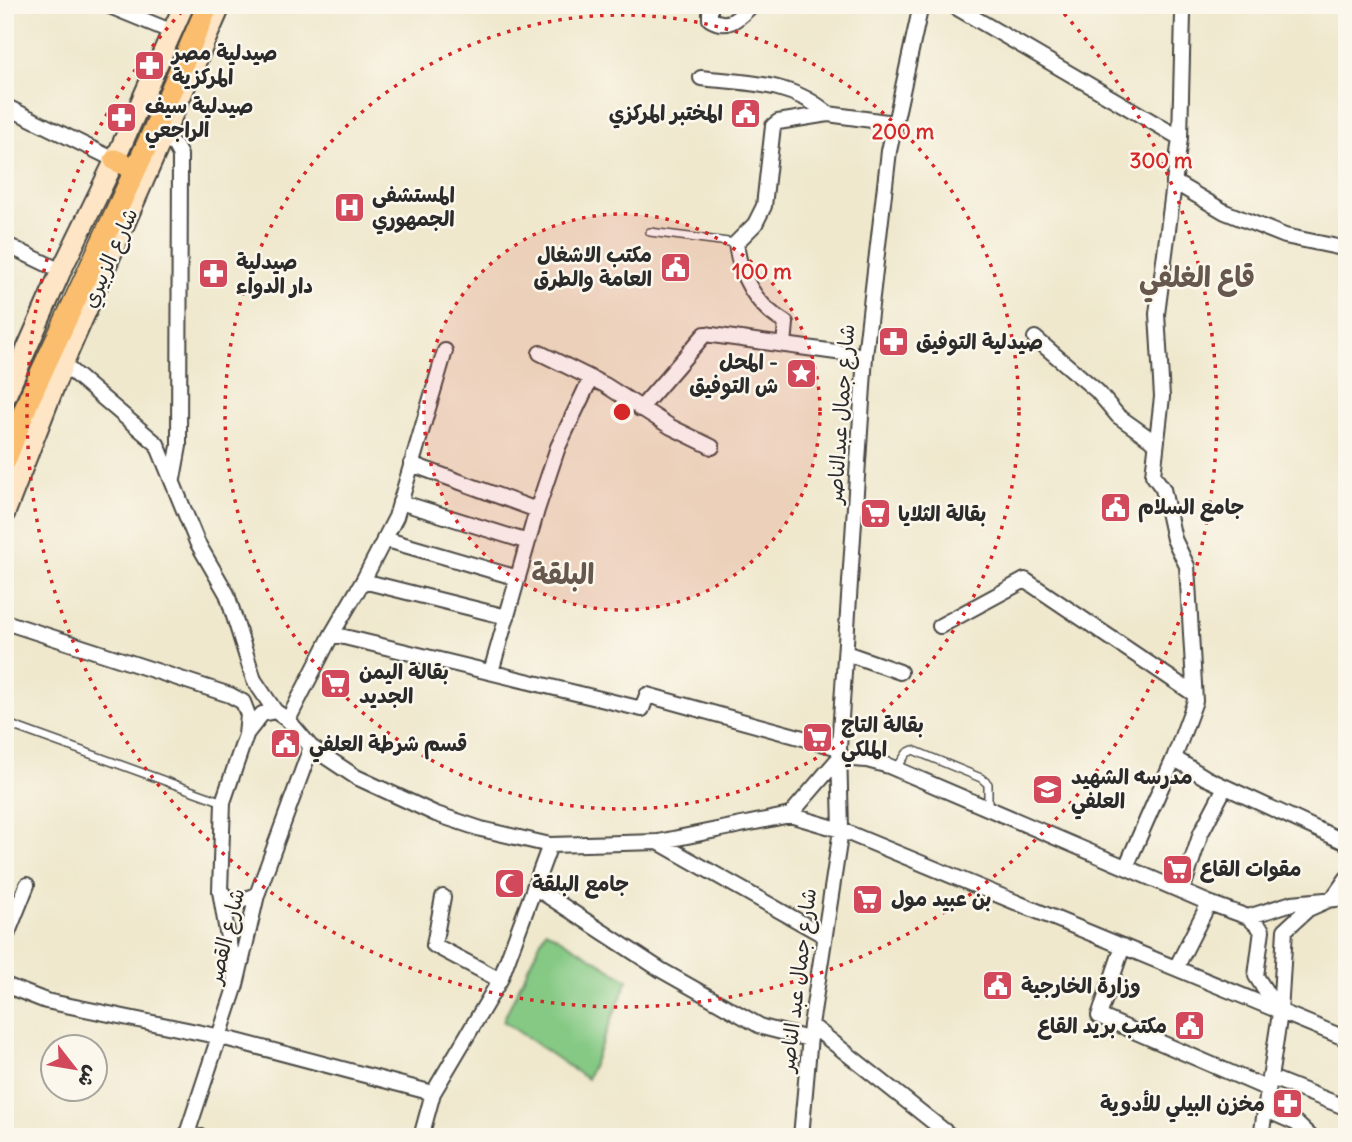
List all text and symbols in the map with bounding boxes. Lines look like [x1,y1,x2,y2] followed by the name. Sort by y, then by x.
[170,39,278,90] place label: صيدلية مصر المركزية
[132,48,166,82] pharmacy icon: صيدلية مصر المركزية
[145,92,253,149] place label: صيدلية سيف الراجعي
[729,96,763,130] public building icon: المختبر المركزي
[609,99,723,129] place label: المختبر المركزي
[105,101,139,135] pharmacy icon: صيدلية سيف الراجعي
[872,118,935,145] text: 200 m
[1130,147,1193,174] text: 300 m
[372,181,455,235] place label: المستشفى الجمهوري
[332,190,366,224] hospital icon: المستشفى الجمهوري
[76,204,145,313] street label: شارع الزبيري
[534,241,652,292] place label: مكتب الاشغال العامة والطرق
[236,248,313,299] place label: صيدلية دار الدواء
[658,250,692,284] public building icon: مكتب الاشغال العامة والطرق
[196,257,230,291] pharmacy icon: صيدلية دار الدواء
[732,258,792,285] text: 100 m
[1139,259,1255,303] district label: قاع الغلفي
[821,323,862,507] street label: شارع جمال عبدالناصر
[876,325,910,359] pharmacy icon: صيدلية التوفيق
[916,328,1043,356] place label: صيدلية التوفيق
[689,348,778,400] place label: المحل - ش التوفيق
[784,357,818,391] place icon: المحل - ش التوفيق
[610,400,634,424] centre of rings
[1098,490,1132,524] public building icon: جامع السلام
[1138,493,1244,523] place label: جامع السلام
[858,497,892,531] supermarket icon: بقالة الثلايا
[898,500,986,527] place label: بقالة الثلايا
[532,556,594,592] district label: البلقة
[359,658,449,709] place label: بقالة اليمن الجديد
[319,667,353,701] supermarket icon: بقالة اليمن الجديد
[841,711,924,768] place label: بقالة التاج الملكي
[801,720,835,754] supermarket icon: بقالة التاج الملكي
[269,727,303,761] public building icon: قسم شرطة العلفي
[309,730,467,763] place label: قسم شرطة العلفي
[1071,763,1193,820] place label: مدرسه الشهيد العلفي
[1031,772,1065,806] school or university icon: مدرسه الشهيد العلفي
[1160,852,1194,886] supermarket icon: مقوات القاع
[1200,855,1301,883] place label: مقوات القاع
[492,867,526,901] mosque icon: جامع البلقة
[532,870,629,899] place label: جامع البلقة
[851,882,885,916] supermarket icon: بن عبيد مول
[200,885,252,989] street label: شارع القصر
[891,885,991,912] place label: بن عبيد مول
[773,886,824,1076] street label: شارع جمال عبد الناصر
[981,969,1015,1003] public building icon: وزارة الخارجية
[1021,972,1141,999] place label: وزارة الخارجية
[1173,1009,1207,1043] public building icon: مكتب بريد القاع
[1038,1012,1167,1040] place label: مكتب بريد القاع
[38,1034,108,1104] north arrow
[73,1062,104,1092] text: ش
[1271,1087,1305,1121] pharmacy icon: مخزن البيلي للأدوية
[1100,1090,1265,1123] place label: مخزن البيلي للأدوية

